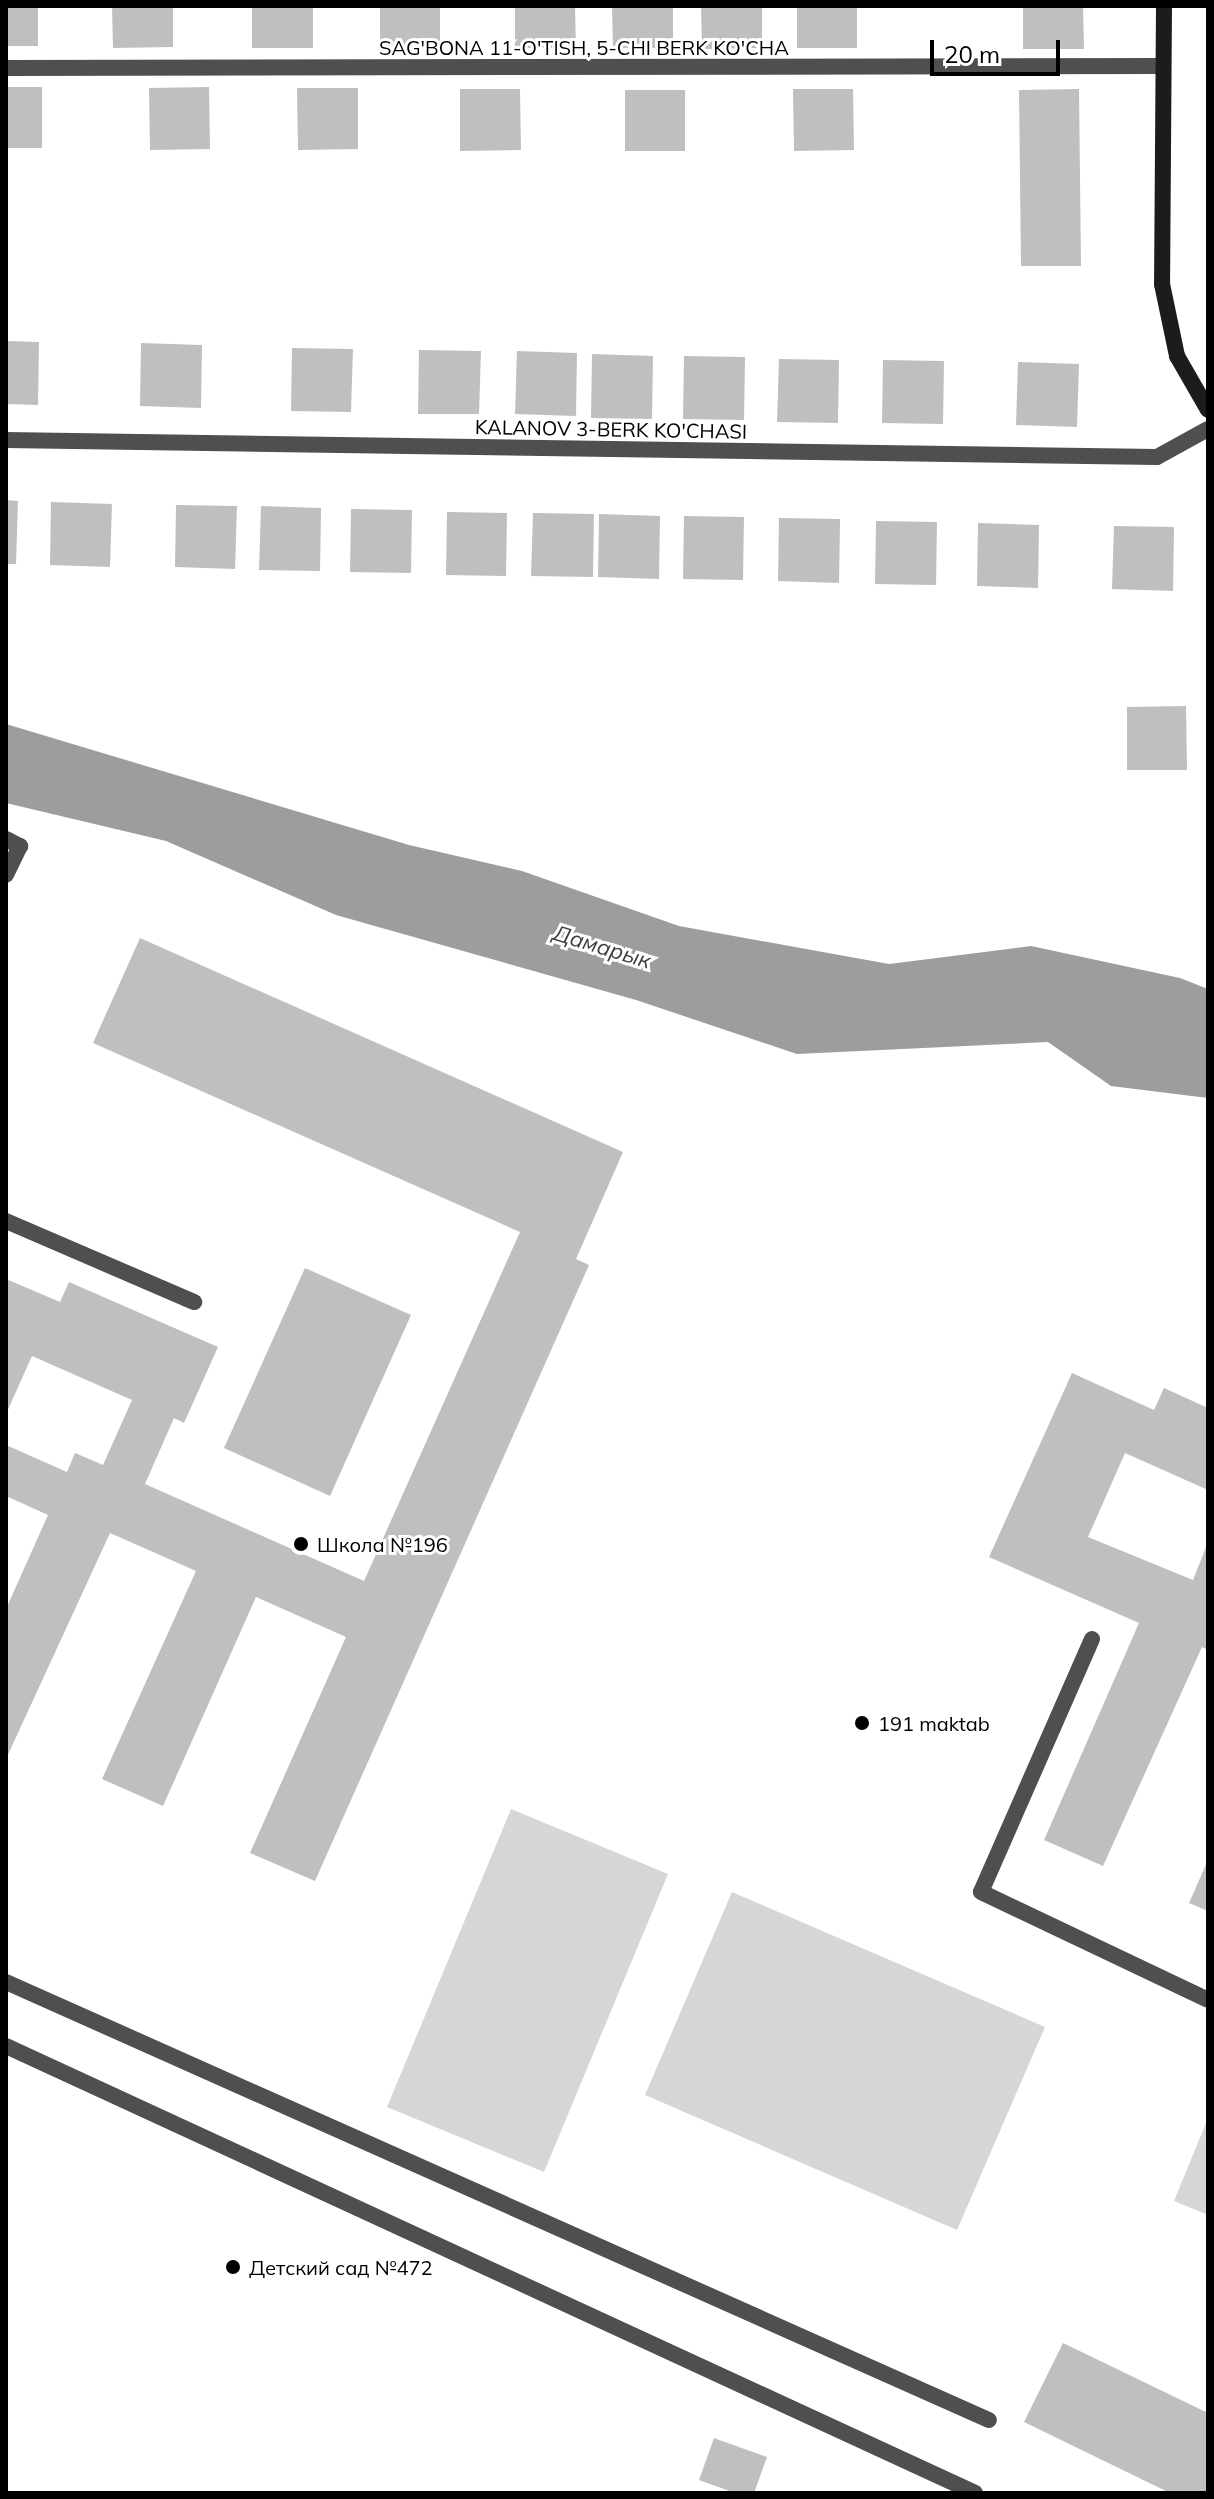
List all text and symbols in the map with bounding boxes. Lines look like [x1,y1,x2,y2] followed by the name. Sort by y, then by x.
[934,24,1064,74] scale bar
[379,35,789,59] street label: SAG'BONA 11-O'TISH, 5-CHI BERK KO'CHA
[944,39,1000,69] text: 20 m
[475,415,747,443] street label: KALANOV 3-BERK KO'CHASI
[550,920,654,974] water label: Дамарык
[317,1532,448,1556] place label: Школа №196
[292,1535,310,1553] marker: Школа №196
[878,1711,990,1735] place label: 191 maktab
[853,1714,871,1732] marker: 191 maktab
[249,2255,432,2279] place label: Детский сад №472
[224,2258,242,2276] marker: Детский сад №472

